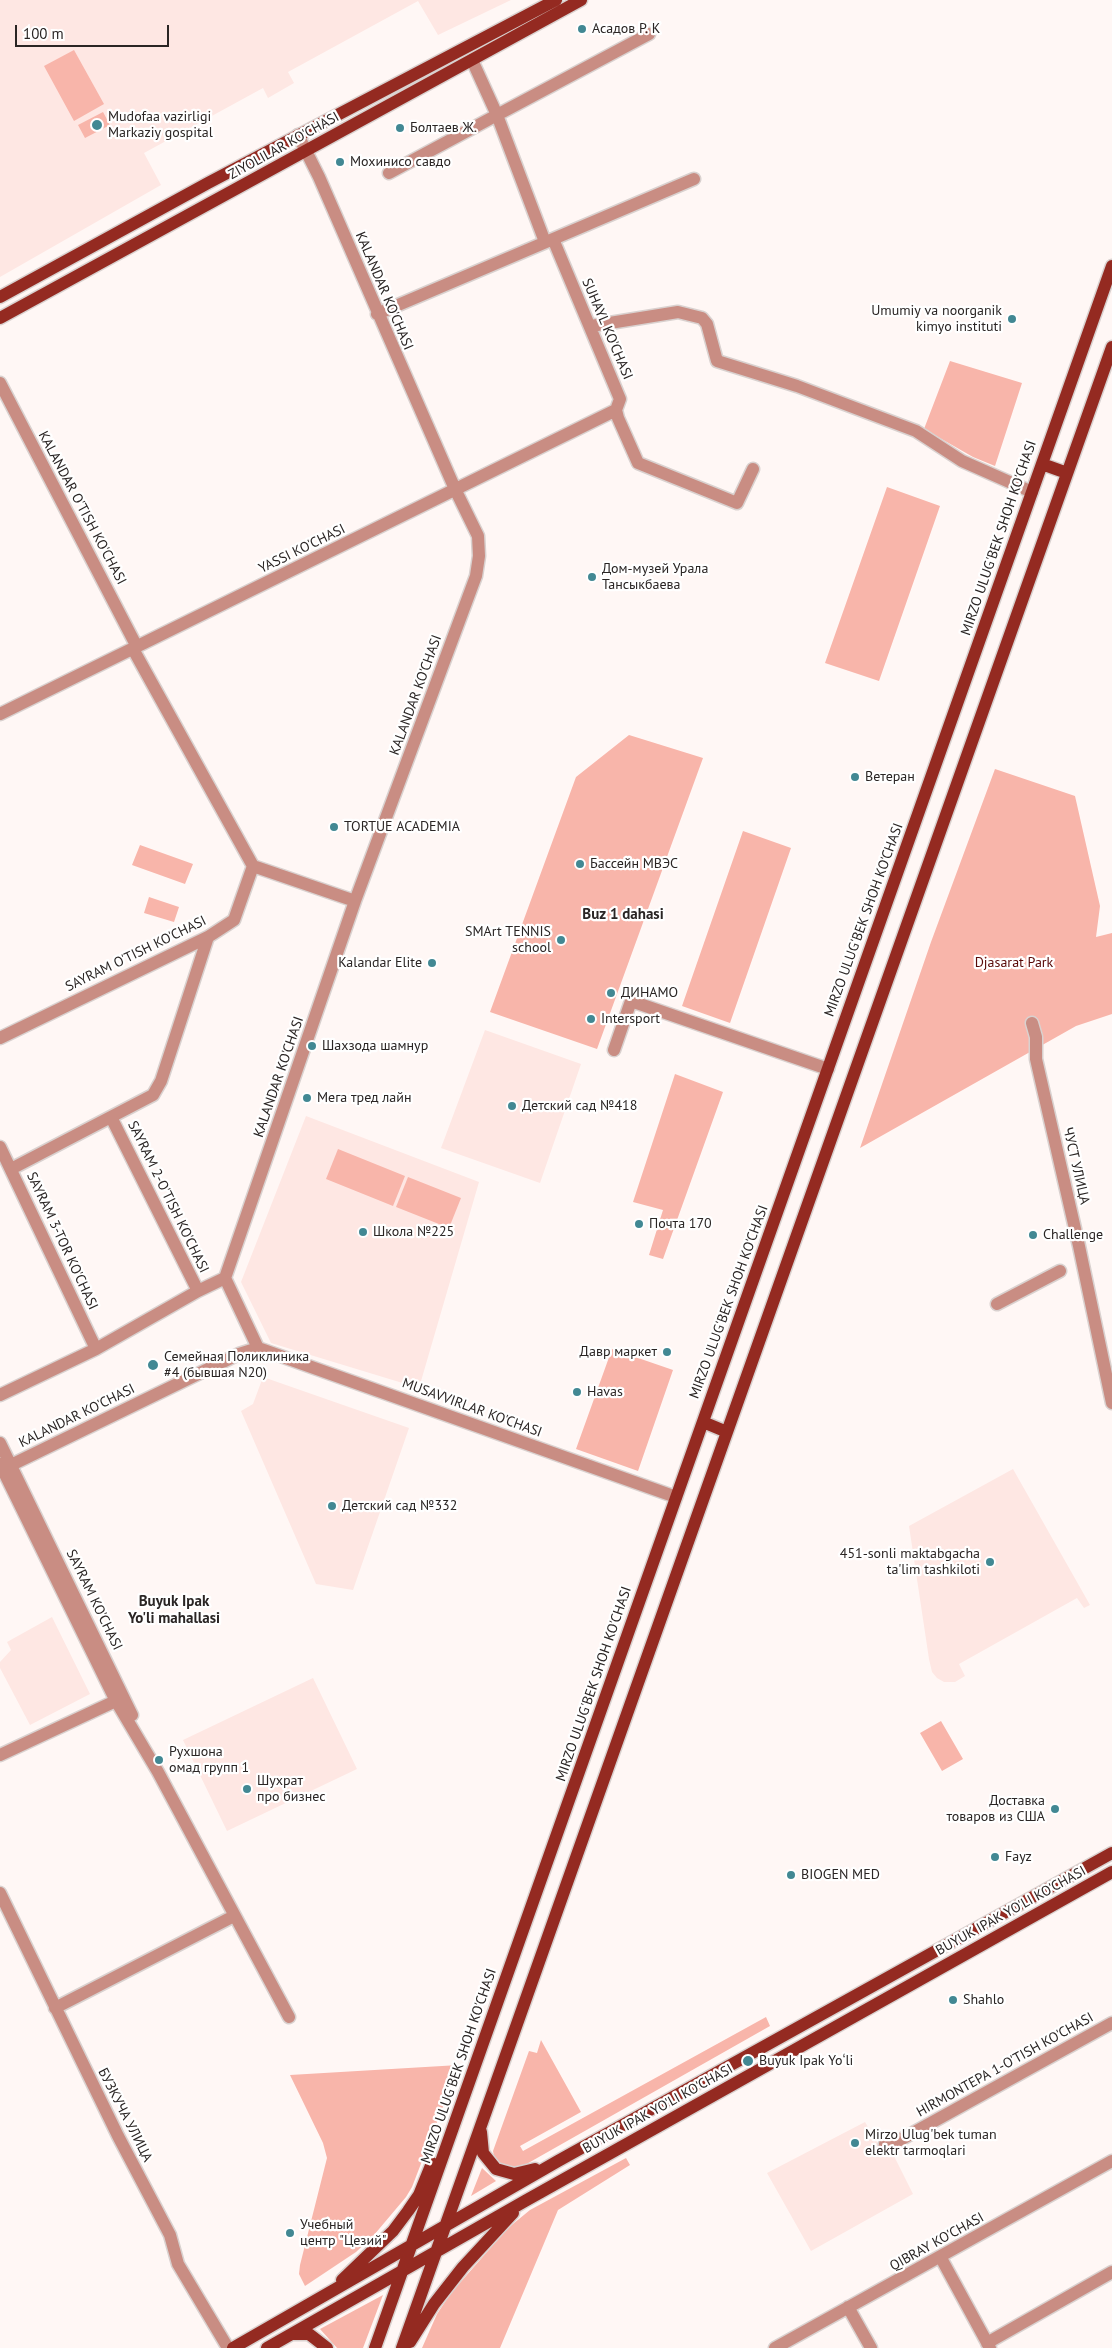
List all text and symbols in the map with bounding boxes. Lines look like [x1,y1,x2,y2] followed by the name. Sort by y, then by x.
[18,15,171,47] scale bar
[592,21,660,37] place label: Асадов Р. К
[576,23,588,35] marker: Асадов Р. К
[23,24,64,43] text: 100 m
[108,109,213,142] place label: Mudofaa vazirligi Markaziy gospital
[226,109,342,183] street label: ZIYOLILAR KO'CHASI
[90,118,104,132] marker: Mudofaa vazirligi Markaziy gospital
[410,120,477,136] place label: Болтаев Ж.
[394,122,406,134] marker: Болтаев Ж.
[350,154,451,170] place label: Мохинисо савдо
[334,156,346,168] marker: Мохинисо савдо
[352,229,416,353] street label: KALANDAR KO'CHASI
[578,276,636,382] street label: SUHAYL KO'CHASI
[871,303,1002,336] place label: Umumiy va noorganik kimyo instituti
[1006,313,1018,325] marker: Umumiy va noorganik kimyo instituti
[34,428,130,588] street label: KALANDAR O'TISH KO'CHASI
[958,438,1040,638] street label: MIRZO ULUG'BEK SHOH KO'CHASI
[256,521,348,577] street label: YASSI KO'CHASI
[602,561,708,594] place label: Дом-музей Урала Тансыкбаева
[586,571,598,583] marker: Дом-музей Урала Тансыкбаева
[386,633,446,757] street label: KALANDAR KO'CHASI
[865,769,915,785] place label: Ветеран
[849,771,861,783] marker: Ветеран
[344,819,460,835] place label: TORTUE ACADEMIA
[328,821,340,833] marker: TORTUE ACADEMIA
[821,821,907,1019] street label: MIRZO ULUG'BEK SHOH KO'CHASI
[590,856,678,872] place label: Бассейн МВЭС
[574,858,586,870] marker: Бассейн МВЭС
[582,906,664,924] district label: Buz 1 dahasi
[63,913,209,995] street label: SAYRAM O'TISH KO'CHASI
[465,924,551,956] place label: SMArt TENNIS school
[555,934,567,946] marker: SMArt TENNIS school
[338,955,422,971] place label: Kalandar Elite
[975,955,1053,971] park label: Djasarat Park
[426,957,438,969] marker: Kalandar Elite
[621,985,678,1001] place label: ДИНАМО
[605,987,617,999] marker: ДИНАМО
[601,1011,660,1027] place label: Intersport
[585,1013,597,1025] marker: Intersport
[250,1014,308,1140] street label: KALANDAR KO'CHASI
[322,1038,428,1054] place label: Шахзода шамнур
[306,1040,318,1052] marker: Шахзода шамнур
[317,1090,411,1106] place label: Мега тред лайн
[301,1092,313,1104] marker: Мега тред лайн
[522,1098,637,1114] place label: Детский сад №418
[506,1100,518,1112] marker: Детский сад №418
[124,1118,212,1276] street label: SAYRAM 2-O'TISH KO'CHASI
[1059,1126,1093,1206] street label: ЧУСТ УЛИЦА
[23,1169,101,1313] street label: SAYRAM 3-TOR KO'CHASI
[686,1203,772,1401] street label: MIRZO ULUG'BEK SHOH KO'CHASI
[649,1216,712,1232] place label: Почта 170
[633,1218,645,1230] marker: Почта 170
[373,1224,454,1240] place label: Школа №225
[357,1226,369,1238] marker: Школа №225
[1043,1227,1103,1243] place label: Challenge
[1027,1229,1039,1241] marker: Challenge
[580,1344,657,1360] place label: Давр маркет
[661,1346,673,1358] marker: Давр маркет
[164,1349,309,1381] place label: Семейная Поликлиника #4 (бывшая N20)
[146,1358,160,1372] marker: Семейная Поликлиника #4 (бывшая N20)
[400,1375,544,1441] street label: MUSAVVIRLAR KO'CHASI
[16,1381,138,1451] street label: KALANDAR KO'CHASI
[587,1384,623,1400] place label: Havas
[571,1386,583,1398] marker: Havas
[342,1498,457,1514] place label: Детский сад №332
[326,1500,338,1512] marker: Детский сад №332
[840,1546,980,1578] place label: 451-sonli maktabgacha ta'lim tashkiloti
[62,1547,126,1653] street label: SAYRAM KO'CHASI
[984,1556,996,1568] marker: 451-sonli maktabgacha ta'lim tashkiloti
[553,1584,635,1784] street label: MIRZO ULUG'BEK SHOH KO'CHASI
[128,1593,220,1628] district label: Buyuk Ipak Yo'li mahallasi
[169,1744,249,1776] place label: Рухшона омад групп 1
[153,1754,165,1766] marker: Рухшона омад групп 1
[257,1773,325,1805] place label: Шухрат про бизнес
[241,1783,253,1795] marker: Шухрат про бизнес
[946,1793,1045,1825] place label: Доставка товаров из США
[1049,1803,1061,1815] marker: Доставка товаров из США
[1005,1849,1032,1865] place label: Fayz
[989,1851,1001,1863] marker: Fayz
[933,1863,1089,1959] street label: BUYUK IPAK YO'LI KO'CHASI
[801,1867,880,1883] place label: BIOGEN MED
[785,1869,797,1881] marker: BIOGEN MED
[418,1966,500,2166] street label: MIRZO ULUG'BEK SHOH KO'CHASI
[963,1992,1004,2008] place label: Shahlo
[947,1994,959,2006] marker: Shahlo
[914,2009,1096,2121] street label: HIRMONTEPA 1-O'TISH KO'CHASI
[759,2053,853,2069] place label: Buyuk Ipak Yoʻli
[741,2054,755,2068] marker: Buyuk Ipak Yoʻli
[580,2061,736,2157] street label: BUYUK IPAK YO'LI KO'CHASI
[94,2065,156,2165] street label: БУЗКУЧА УЛИЦА
[865,2127,997,2160] place label: Mirzo Ulug'bek tuman elektr tarmoqlari
[849,2137,861,2149] marker: Mirzo Ulug'bek tuman elektr tarmoqlari
[887,2209,987,2275] street label: QIBRAY KO'CHASI
[300,2217,386,2250] place label: Учебный центр "Цезий"
[284,2227,296,2239] marker: Учебный центр "Цезий"

